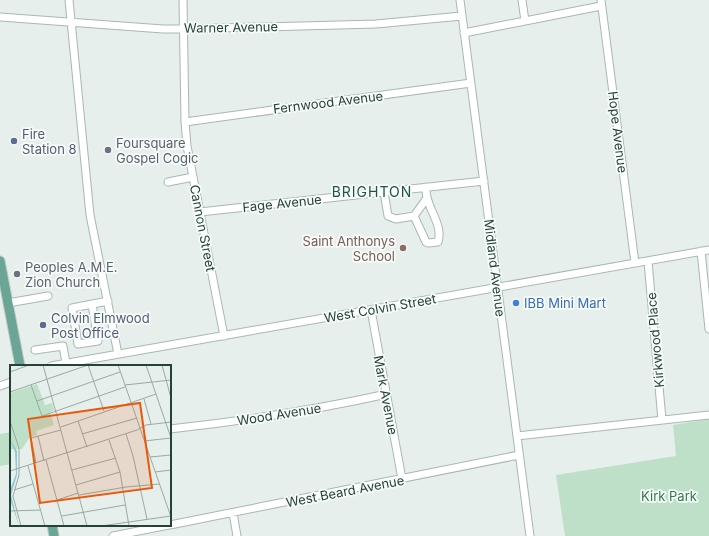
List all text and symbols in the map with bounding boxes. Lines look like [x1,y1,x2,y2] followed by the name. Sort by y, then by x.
[184,18,278,36] street label: Warner Avenue
[272,87,384,117] street label: Fernwood Avenue
[605,90,631,174] street label: Hope Avenue
[22,126,77,157] place label: Fire Station 8
[116,135,199,166] place label: Foursquare Gospel Cogic
[9,136,19,146] marker: Fire Station 8
[103,145,113,155] marker: Foursquare Gospel Cogic
[187,183,219,273] street label: Cannon Street
[332,183,412,200] district label: BRIGHTON
[242,191,322,215] street label: Fage Avenue
[481,218,509,318] street label: Midland Avenue
[303,233,395,264] place label: Saint Anthonys School
[398,243,408,253] marker: Saint Anthonys School
[25,259,118,290] place label: Peoples A.M.E. Zion Church
[12,269,22,279] marker: Peoples A.M.E. Zion Church
[323,290,437,326] street label: West Colvin Street
[643,292,667,388] street label: Kirkwood Place
[524,295,606,311] place label: IBB Mini Mart
[511,298,521,308] marker: IBB Mini Mart
[51,310,150,341] place label: Colvin Elmwood Post Office
[38,320,48,330] marker: Colvin Elmwood Post Office
[370,354,402,436] street label: Mark Avenue
[10,365,171,526] inset map
[236,399,322,429] street label: Wood Avenue
[285,472,405,510] street label: West Beard Avenue
[641,488,697,504] park label: Kirk Park

